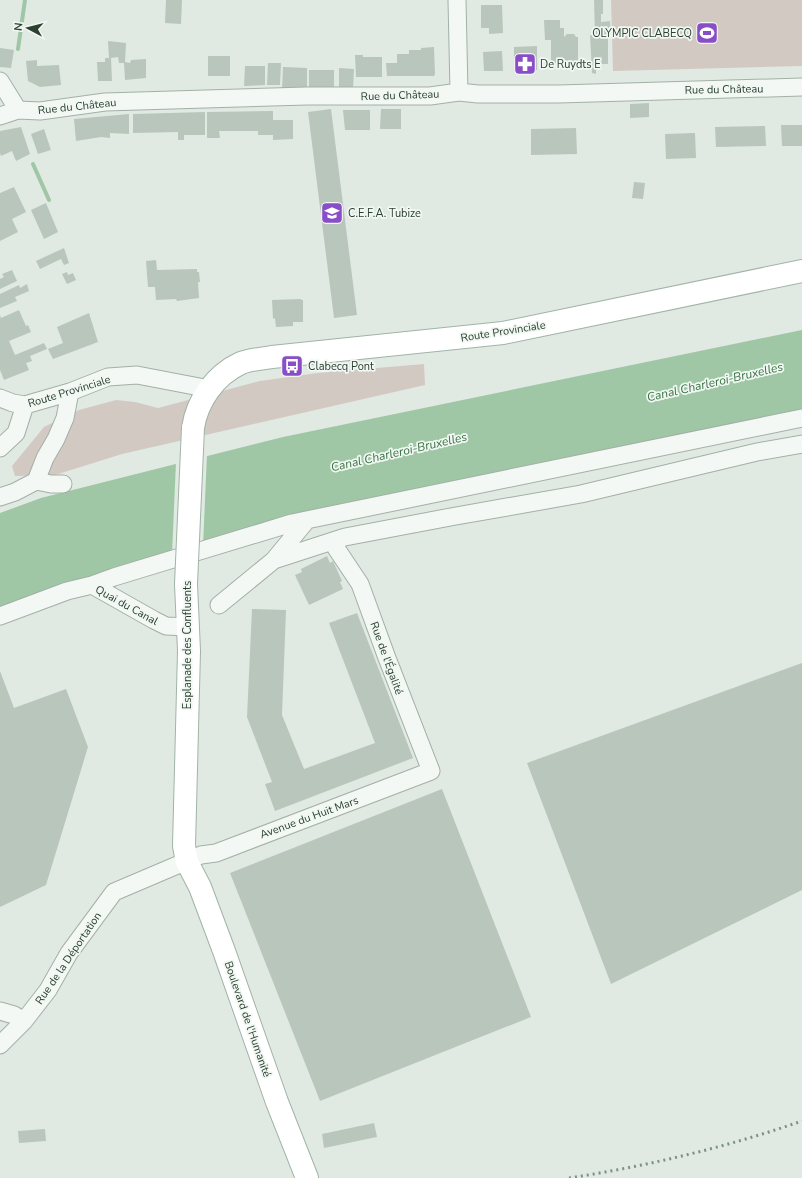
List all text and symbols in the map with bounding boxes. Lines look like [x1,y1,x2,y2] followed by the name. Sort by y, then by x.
[8,8,48,48] north arrow
[694,20,720,46] sports icon: OLYMPIC CLABECQ
[11,22,27,32] text: N
[592,26,692,41] place label: OLYMPIC CLABECQ
[512,51,538,77] pharmacy icon: De Ruydts E
[540,57,601,72] place label: De Ruydts E
[685,81,764,98] street label: Rue du Château
[360,87,440,104] street label: Rue du Château
[37,95,117,118] street label: Rue du Château
[319,200,345,226] school or university icon: C.E.F.A. Tubize
[348,206,421,221] place label: C.E.F.A. Tubize
[460,317,547,346] street label: Route Provinciale
[279,353,305,379] bus stop icon: Clabecq Pont
[308,359,374,374] place label: Clabecq Pont
[645,359,785,405] water label: Canal Charleroi-Bruxelles
[26,372,112,411] street label: Route Provinciale
[329,429,469,475] water label: Canal Charleroi-Bruxelles
[180,581,195,709] street label: Esplanade des Confluents
[93,582,161,629] street label: Quai du Canal
[366,619,408,697] street label: Rue de l'Égalité
[258,793,361,842] street label: Avenue du Huit Mars
[32,909,105,1007] street label: Rue de la Déportation
[221,959,274,1079] street label: Boulevard de l'Humanité

